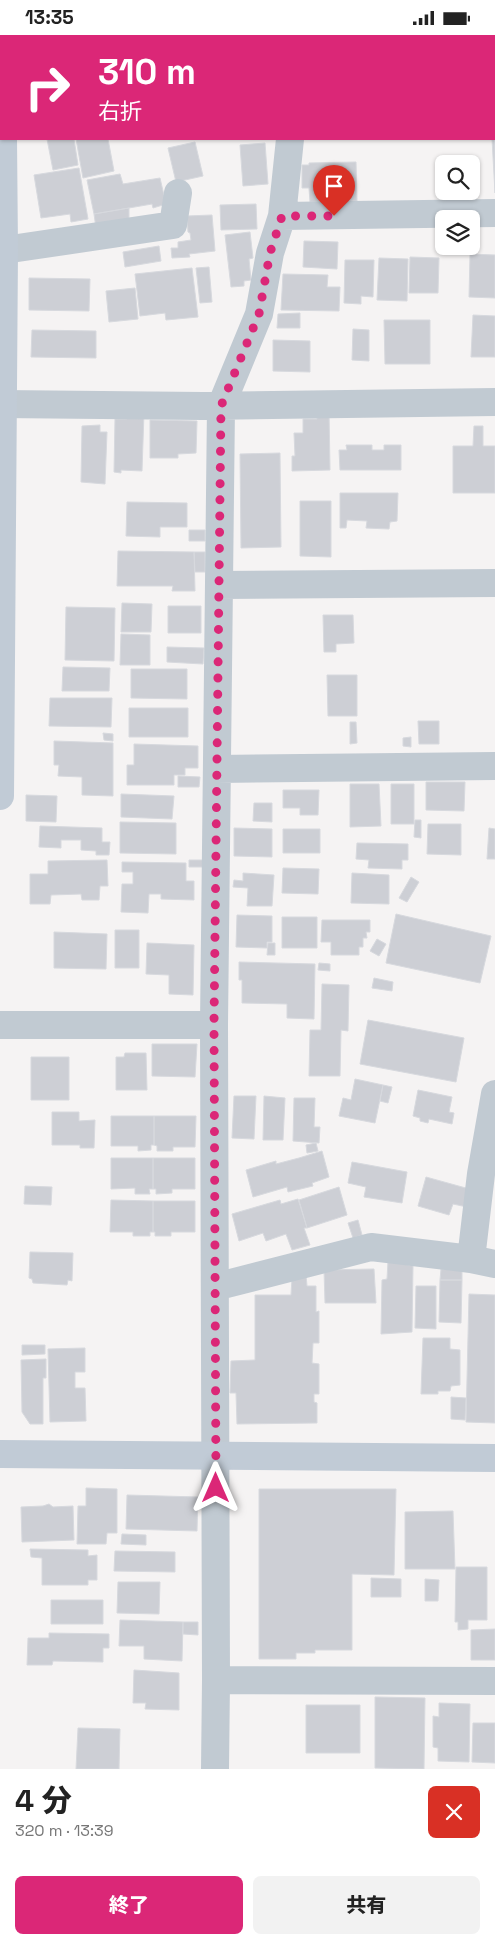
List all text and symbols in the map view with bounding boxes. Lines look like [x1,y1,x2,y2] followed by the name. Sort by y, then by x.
[25,5,74,30] text: 13:35
[98,50,196,94] text: 310 m
[15,55,80,120] icon: right
[98,97,142,125] text: 右折
[435,155,480,255] map controls
[435,155,480,200] button: search
[313,165,355,216] pin
[320,172,348,200] icon: arrive
[435,210,480,255] button: layers
[189,1461,241,1513] position arrow
[15,1781,72,1820] text: 4 分
[428,1786,480,1838] button: close
[15,1820,114,1841] text: 320 m · 13:39
[15,1876,243,1934] button: 終了
[253,1876,480,1934] button: 共有

